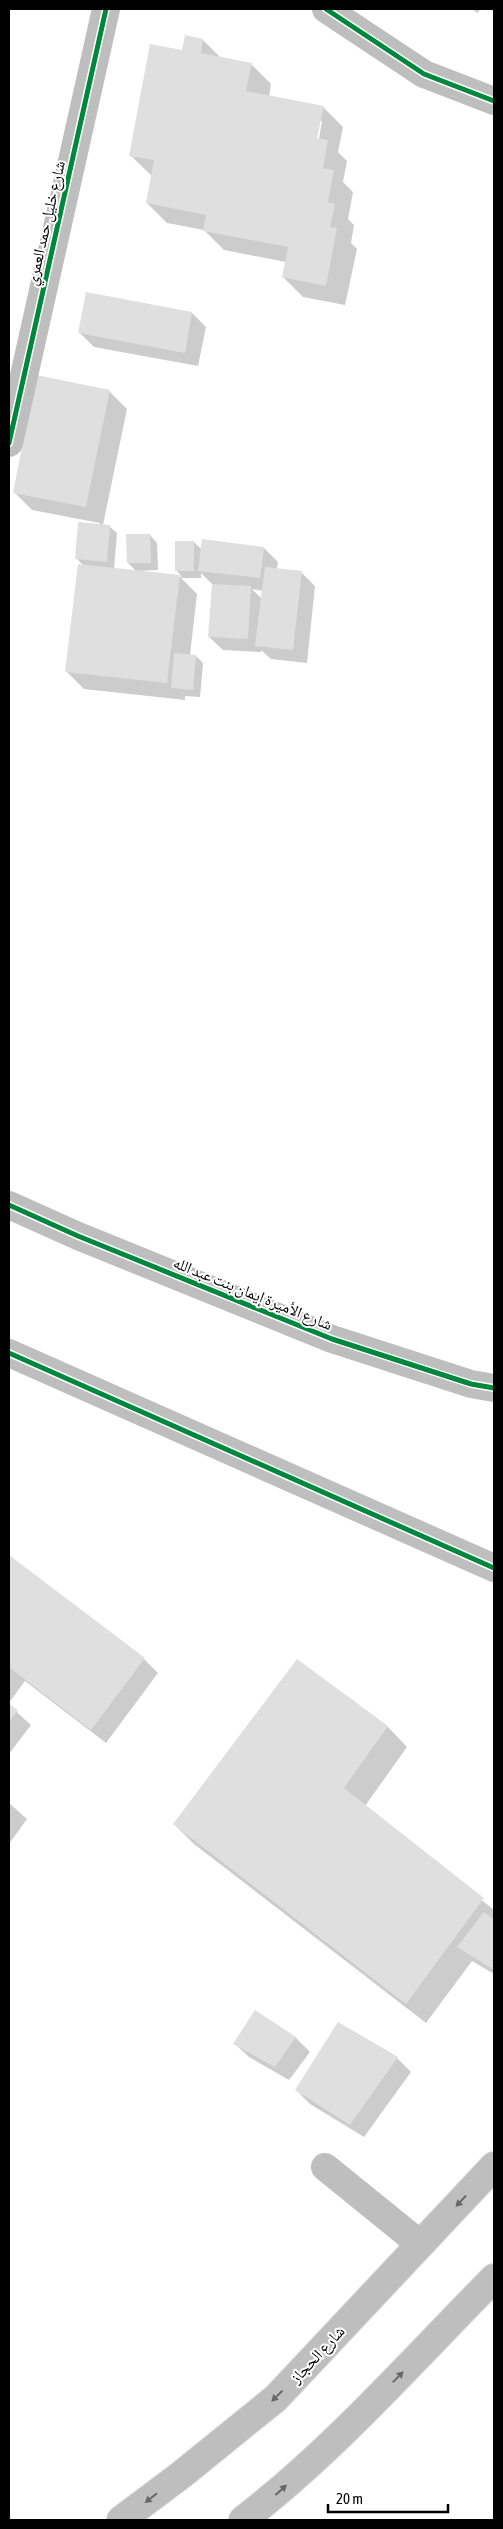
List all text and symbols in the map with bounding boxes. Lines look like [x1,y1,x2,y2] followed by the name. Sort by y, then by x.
[22,159,72,288] street label: شارع خليل حمد العمري
[170,1253,335,1335] street label: شارع الأميرة إيمان بنت عبد الله
[455,2195,467,2207] one-way arrow
[285,2322,349,2388] street label: شارع الحجاز
[392,2372,404,2384] one-way arrow
[272,2390,284,2402] one-way arrow
[328,2482,448,2514] scale bar
[274,2484,286,2496] one-way arrow
[336,2490,363,2507] text: 20 m
[145,2493,158,2504] one-way arrow

